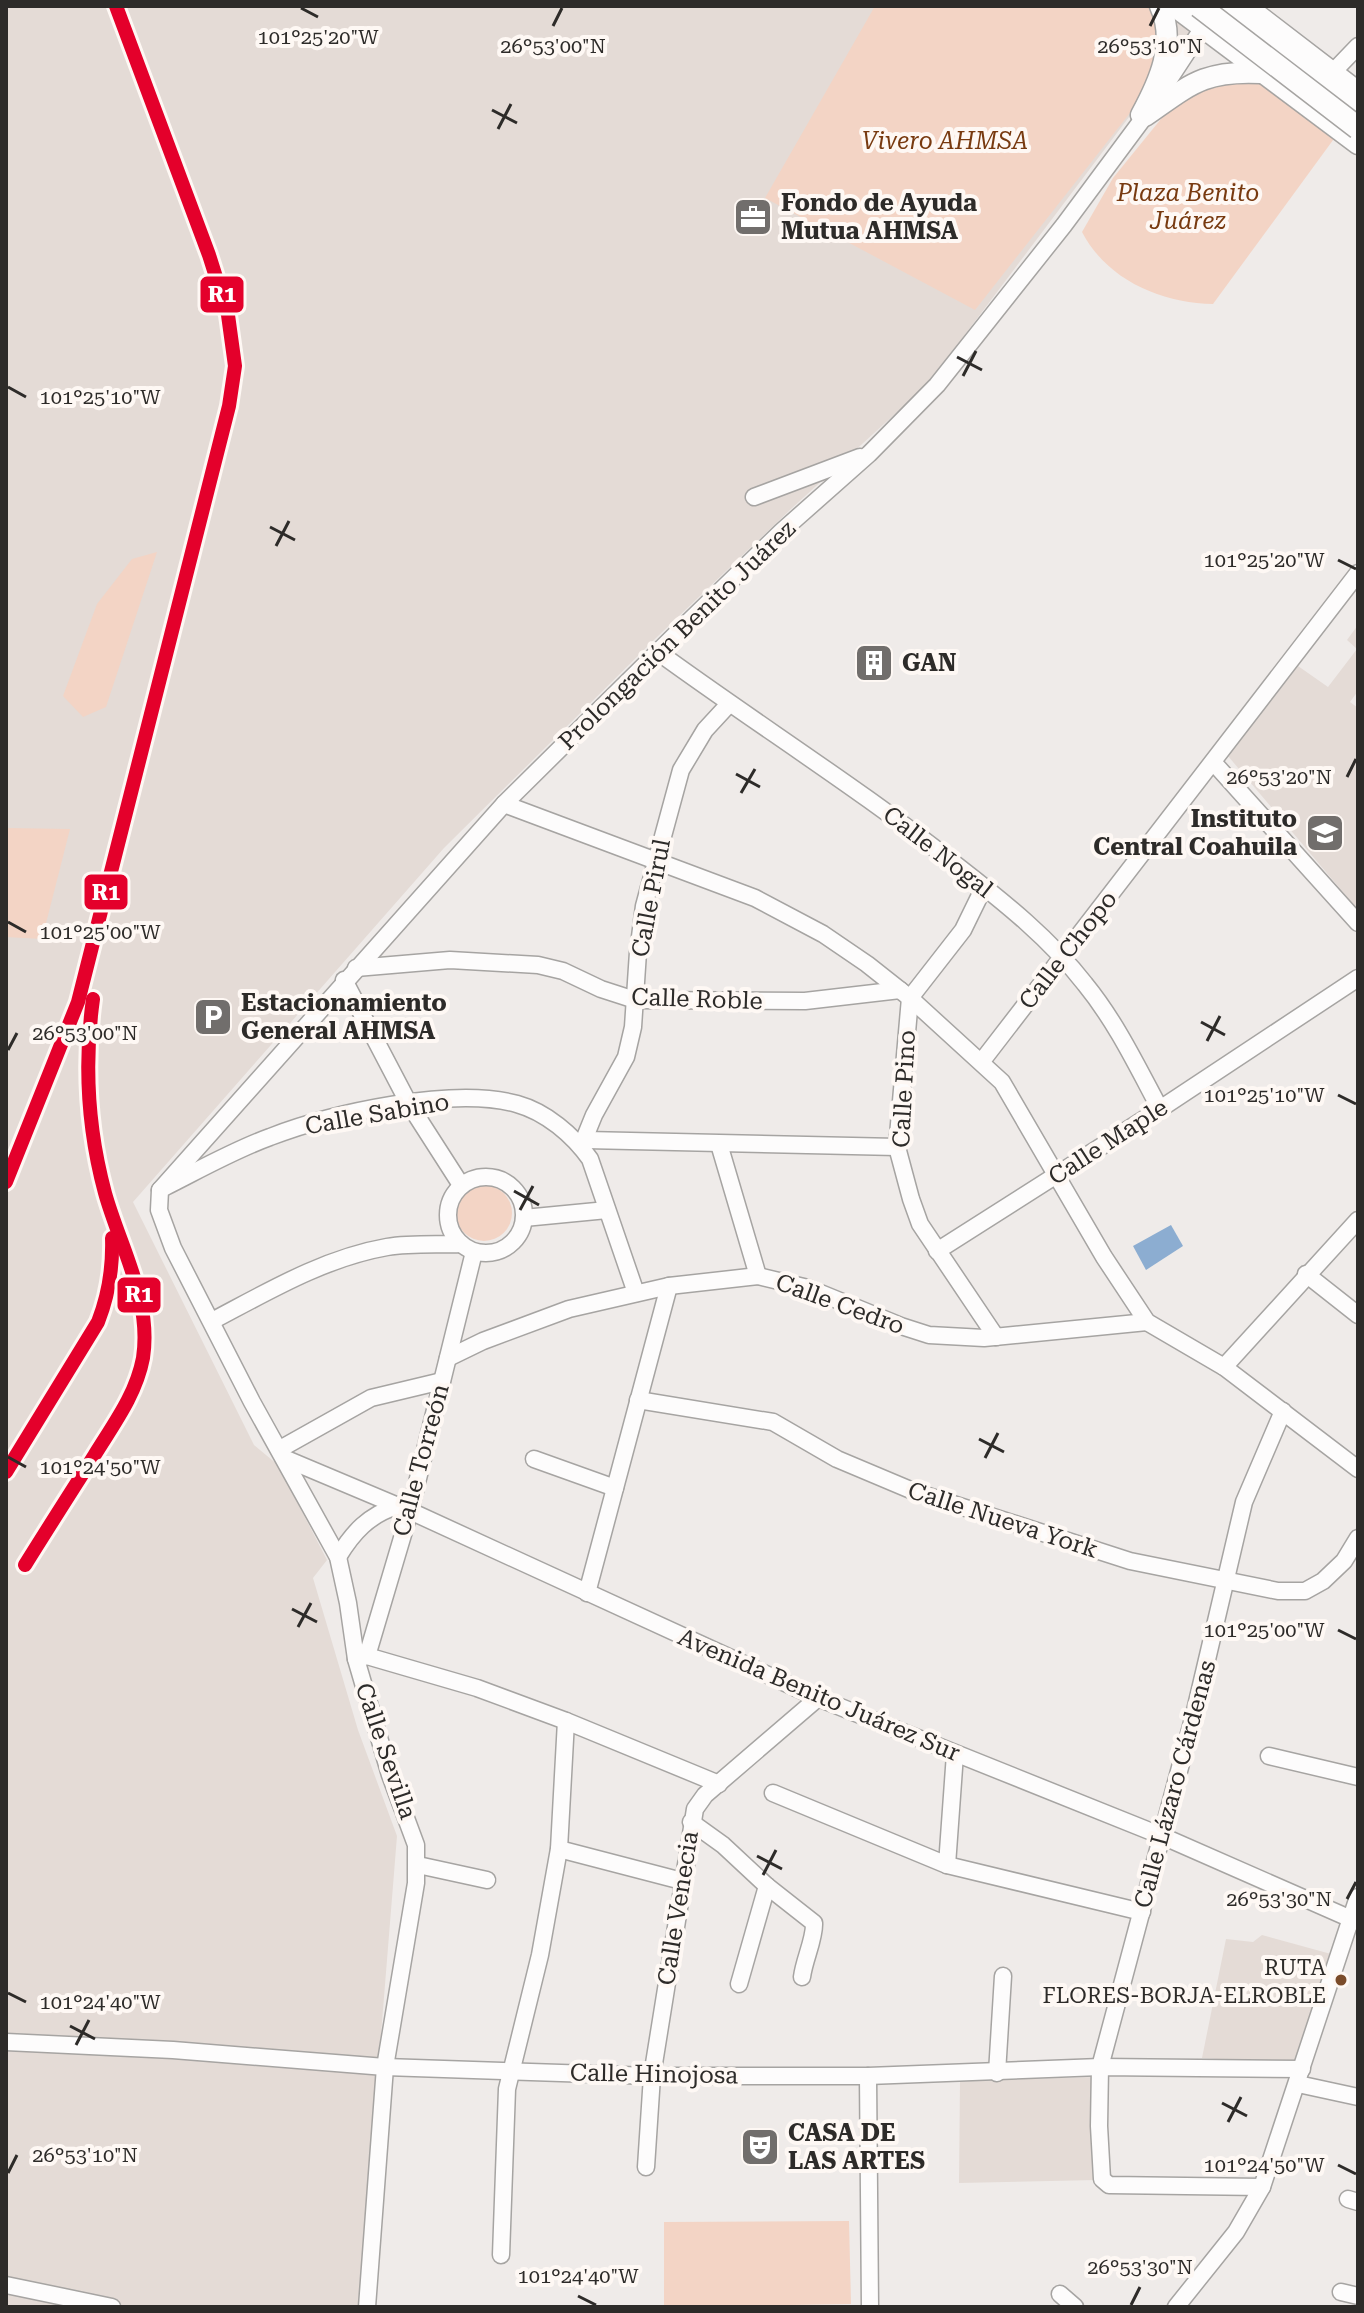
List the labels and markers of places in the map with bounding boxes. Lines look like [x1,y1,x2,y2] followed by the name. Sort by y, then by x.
[781,189,977,245] place label: Fondo de Ayuda Mutua AHMSA
[732,196,774,238] office icon: Fondo de Ayuda Mutua AHMSA
[853,642,895,684] building icon: GAN
[902,649,956,677] place label: GAN
[1093,805,1297,861] place label: Instituto Central Coahuila
[1304,812,1346,854] school or university icon: Instituto Central Coahuila
[241,989,447,1045] place label: Estacionamiento General AHMSA
[192,996,234,1038] parking icon: Estacionamiento General AHMSA
[1042,1955,1327,2008] place label: RUTA FLORES-BORJA-ELROBLE
[1333,1972,1349,1988] marker: RUTA FLORES-BORJA-ELROBLE
[788,2119,925,2175] place label: CASA DE LAS ARTES
[739,2126,781,2168] theatre icon: CASA DE LAS ARTES

